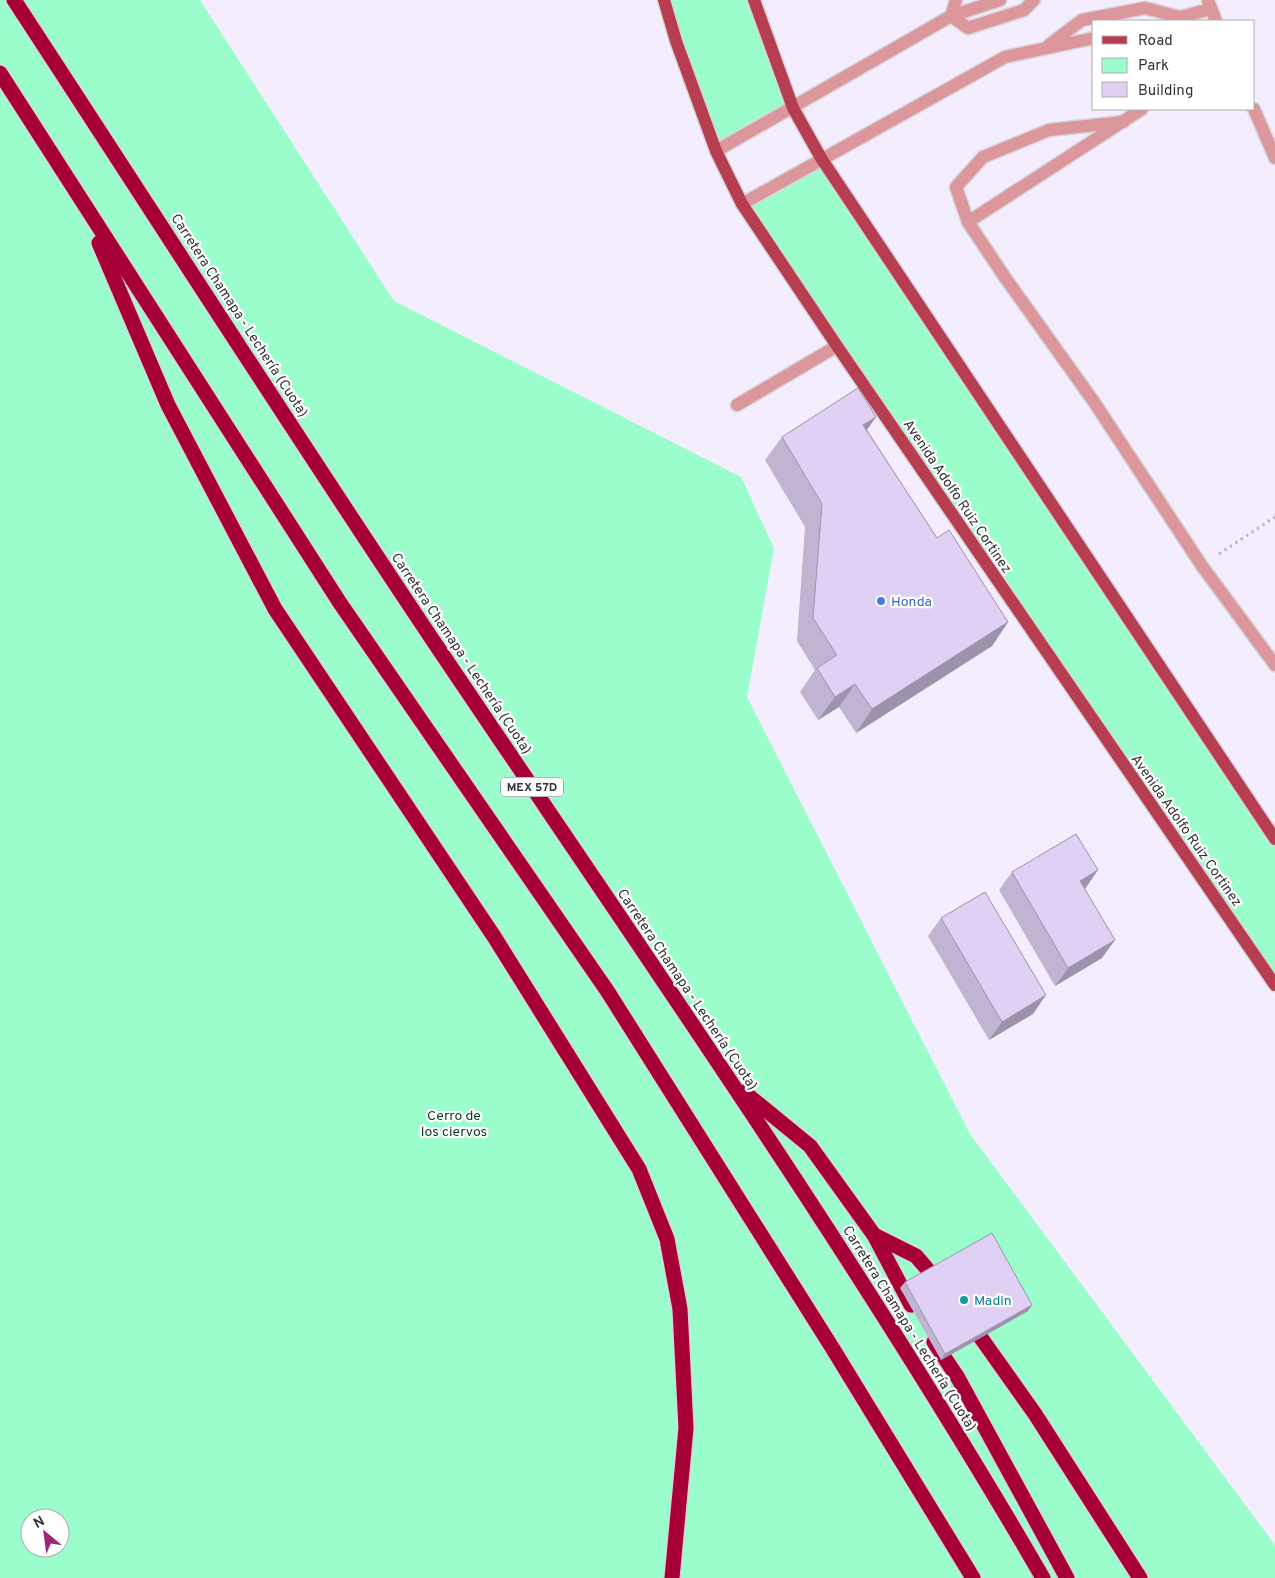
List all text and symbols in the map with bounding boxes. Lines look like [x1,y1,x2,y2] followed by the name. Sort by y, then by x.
[1092,20,1255,110] legend
[1138,32,1173,51] text: Road
[1138,57,1169,76] text: Park
[1138,82,1193,101] text: Building
[166,211,311,421] street label: Carretera Chamapa - Lechería (Cuota)
[899,417,1015,577] street label: Avenida Adolfo Ruiz Cortinez
[387,550,535,758] street label: Carretera Chamapa - Lechería (Cuota)
[891,594,932,611] place label: Honda
[875,595,887,607] marker: Honda
[1127,752,1245,910] street label: Avenida Adolfo Ruiz Cortinez
[501,778,563,796] road number: MEX 57D
[613,886,761,1094] street label: Carretera Chamapa - Lechería (Cuota)
[421,1108,487,1141] park label: Cerro de los ciervos
[838,1223,979,1435] street label: Carretera Chamapa - Lechería (Cuota)
[974,1293,1012,1310] place label: Madin
[958,1294,970,1306] marker: Madin
[20,1508,70,1558] north arrow
[31,1513,48,1533] text: N

